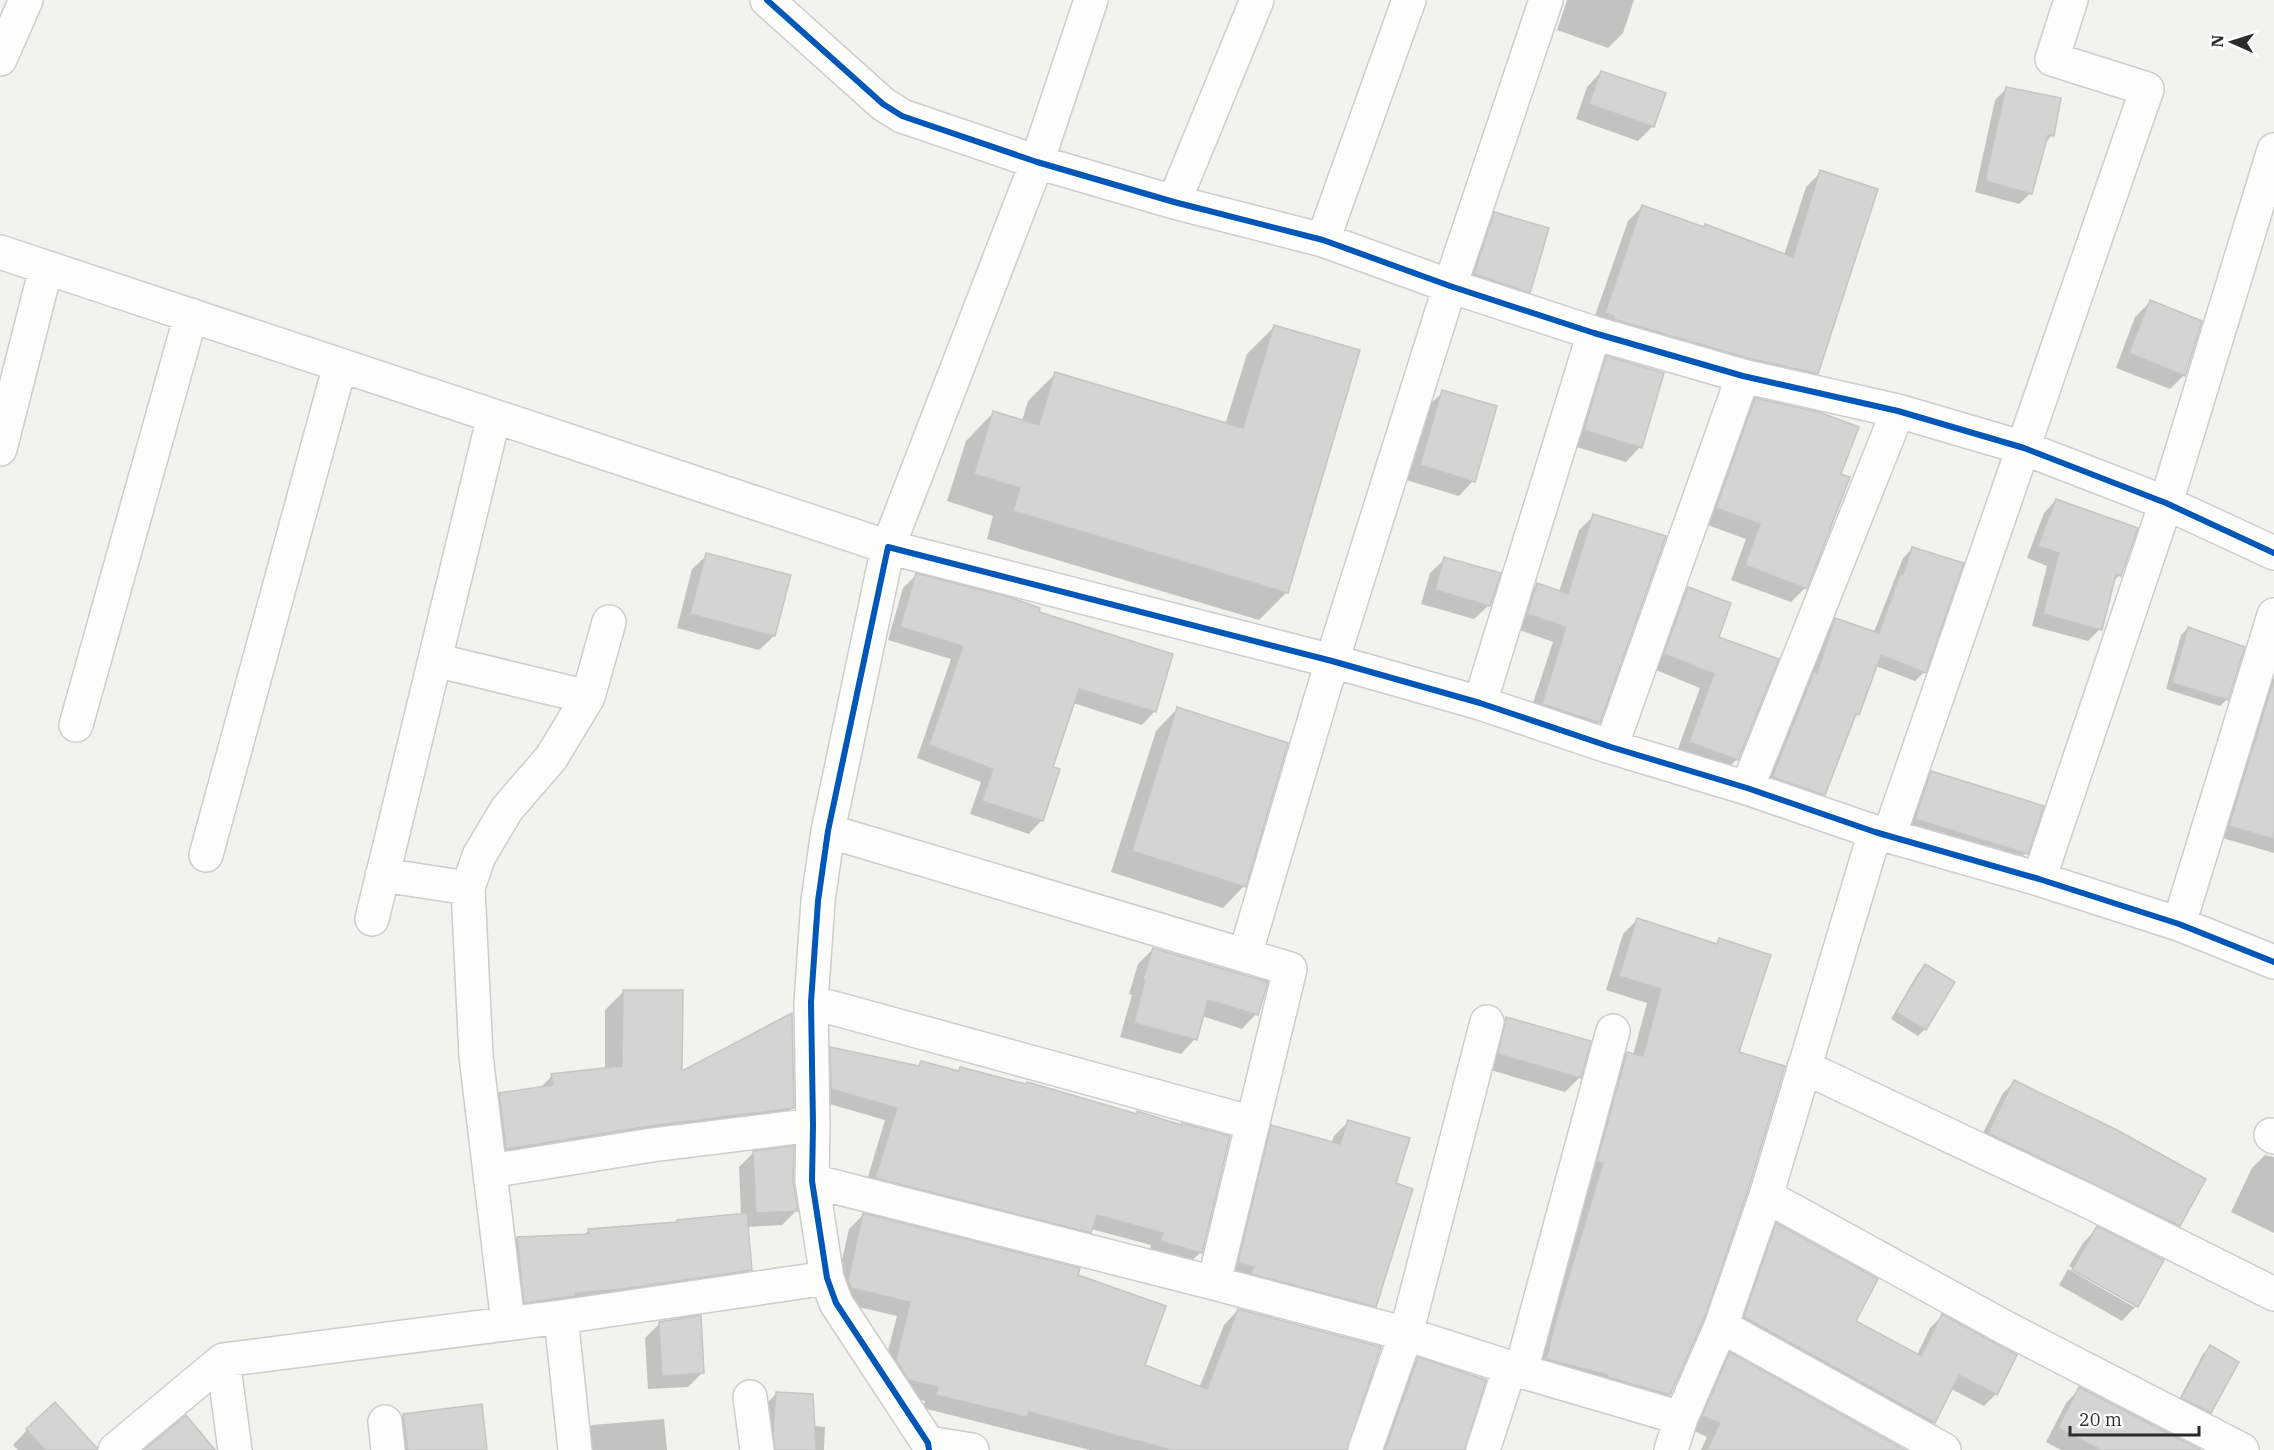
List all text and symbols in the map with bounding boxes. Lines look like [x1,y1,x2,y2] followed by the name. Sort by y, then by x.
[2202,12,2262,72] north arrow
[2207,34,2227,48] text: N
[2070,1399,2199,1437] scale bar
[2079,1408,2122,1431] text: 20 m

